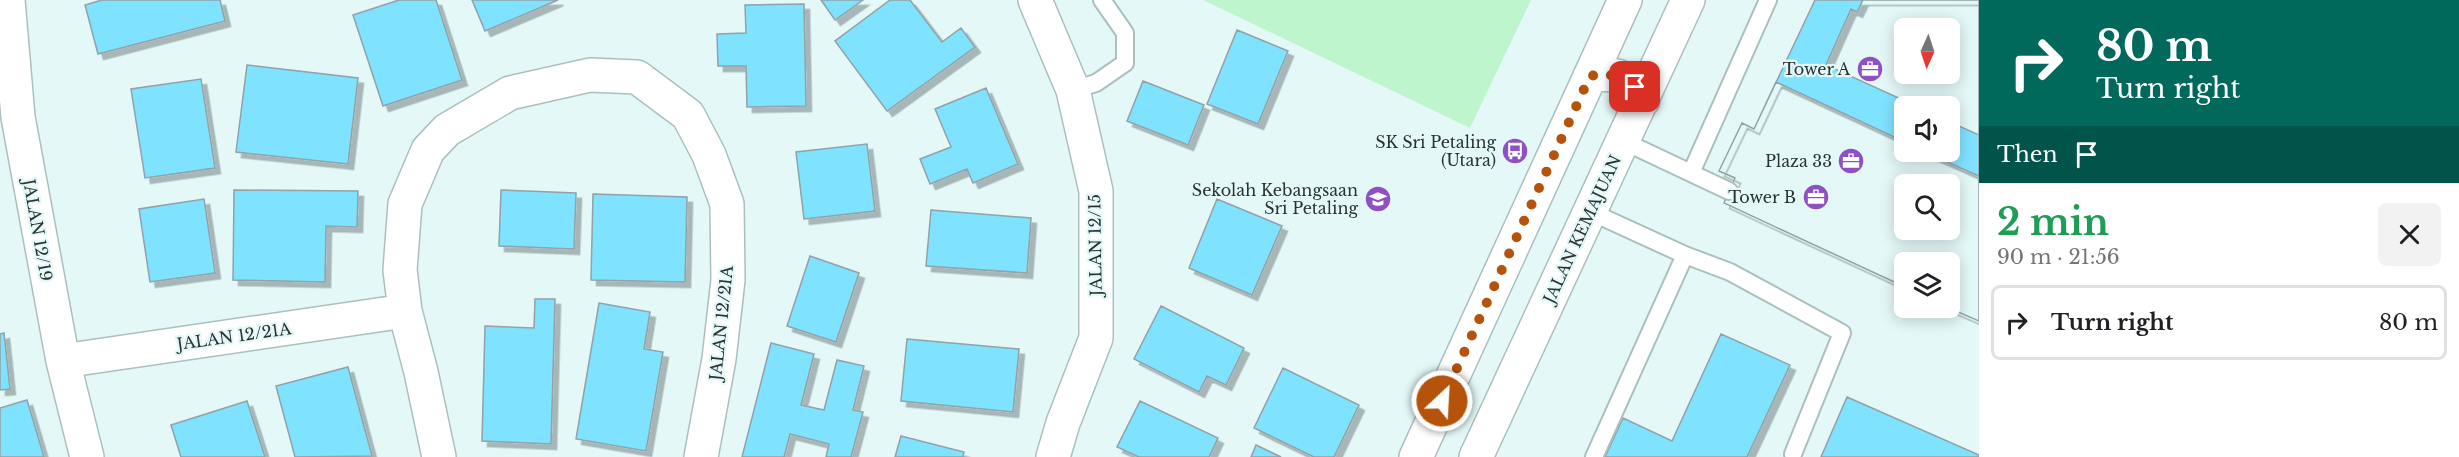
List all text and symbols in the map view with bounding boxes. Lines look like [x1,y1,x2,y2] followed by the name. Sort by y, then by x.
[1894,18,1960,84] north arrow
[1894,18,1960,318] map controls
[2096,20,2212,72] text: 80 m
[1997,24,2075,102] icon: right
[1855,54,1885,84] office icon: Tower A
[1783,59,1851,79] place label: Tower A
[1609,61,1660,112] pin
[1618,70,1651,103] icon: arrive
[2096,72,2240,105] text: Turn right
[1894,96,1960,162] button: sound
[1375,132,1496,170] place label: SK Sri Petaling (Utara)
[1500,136,1530,166] bus stop icon: SK Sri Petaling (Utara)
[2070,138,2103,171] icon: arrive
[1997,141,2058,168] text: Then
[1836,146,1866,176] office icon: Plaza 33
[1765,151,1832,171] place label: Plaza 33
[1538,152,1625,308] street label: JALAN KEMAJUAN
[1894,174,1960,240] button: search
[19,175,57,283] street label: JALAN 12/19
[1192,180,1358,218] place label: Sekolah Kebangsaan Sri Petaling
[1801,182,1831,212] office icon: Tower B
[1363,184,1393,214] school or university icon: Sekolah Kebangsaan Sri Petaling
[1728,187,1796,207] place label: Tower B
[1084,194,1106,298] street label: JALAN 12/15
[1997,200,2109,245] text: 2 min
[2378,203,2441,266] button: close
[1997,245,2120,269] text: 90 m · 21:56
[1894,252,1960,318] button: layers
[705,264,737,383] street label: JALAN 12/21A
[2000,306,2033,339] icon: right
[2051,309,2173,336] text: Turn right
[2379,309,2438,336] text: 80 m
[174,318,293,354] street label: JALAN 12/21A
[1410,369,1474,433] position arrow

